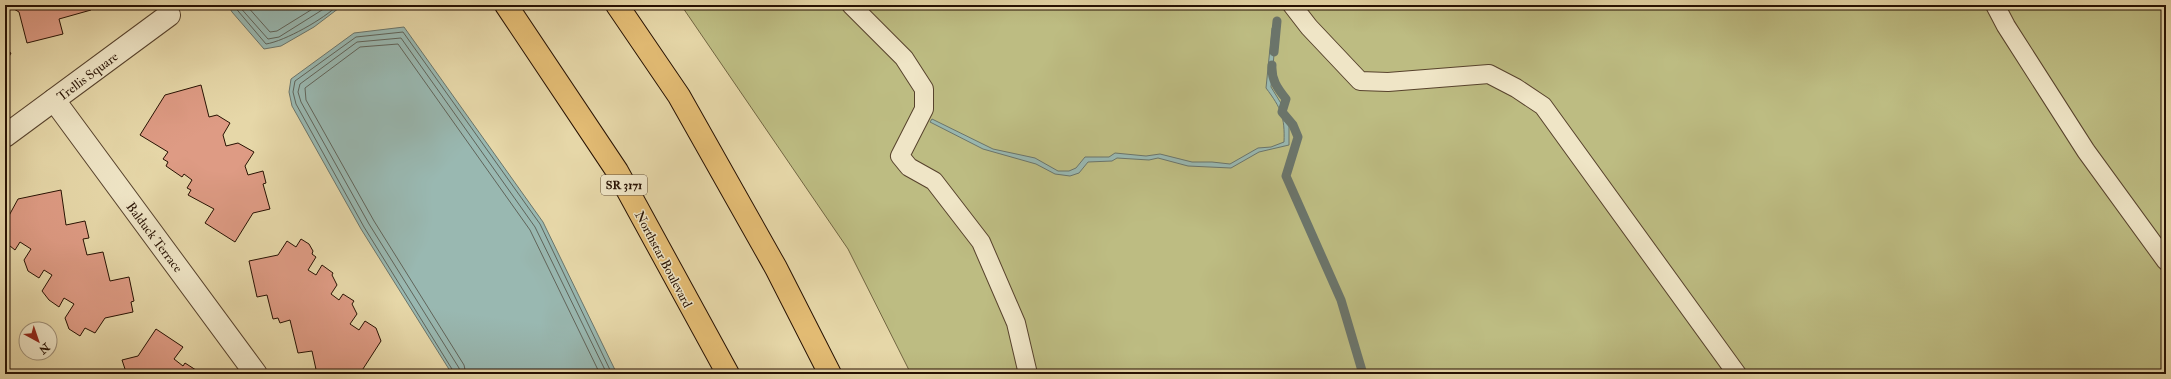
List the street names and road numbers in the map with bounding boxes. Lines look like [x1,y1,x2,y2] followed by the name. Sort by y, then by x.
[54,48,122,105] street label: Trellis Square
[601,175,647,195] road number: SR 3171
[123,199,186,276] street label: Balduck Terrace
[631,208,696,311] street label: Northstar Boulevard

